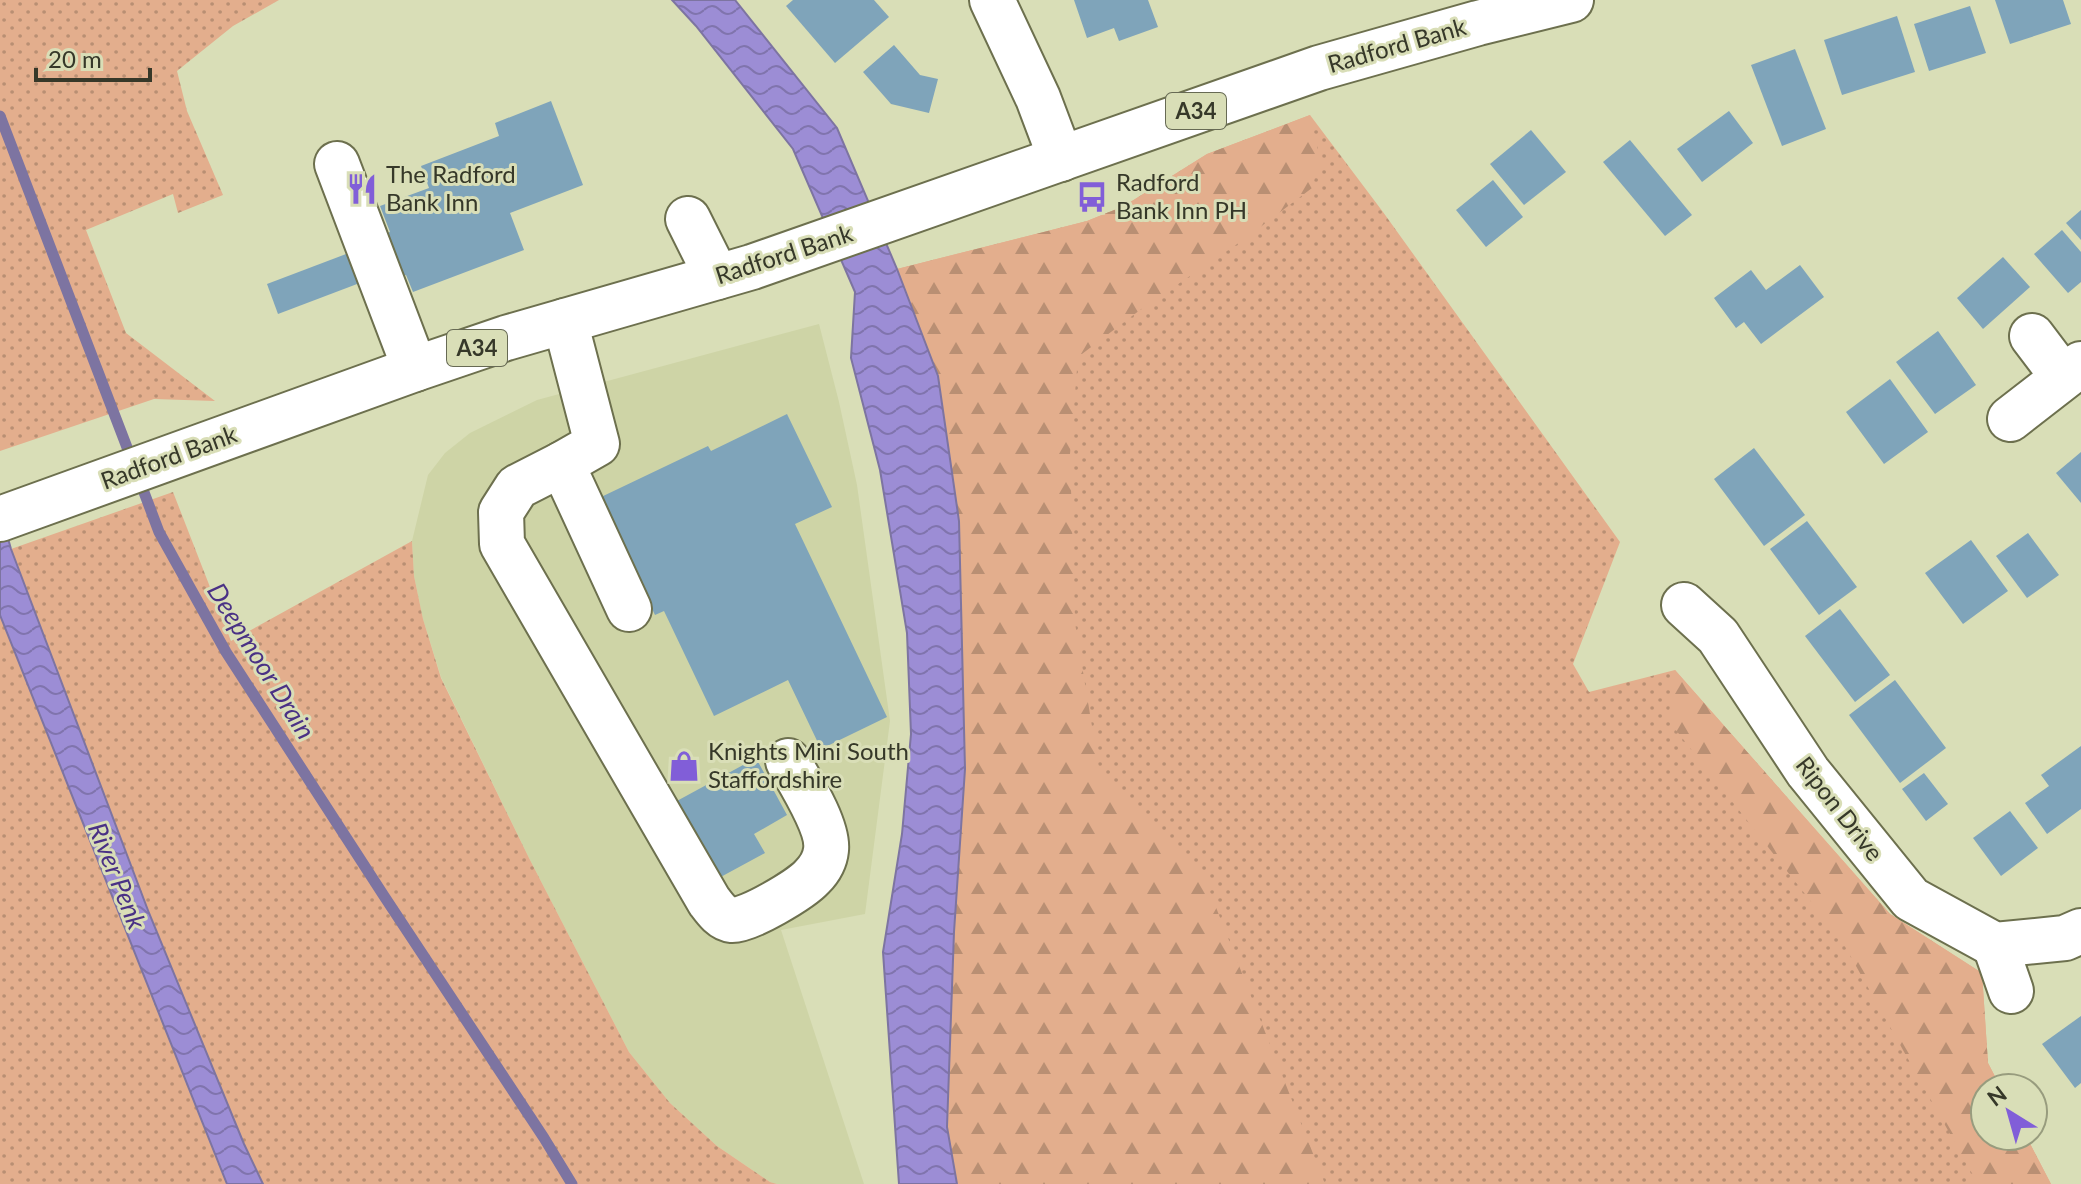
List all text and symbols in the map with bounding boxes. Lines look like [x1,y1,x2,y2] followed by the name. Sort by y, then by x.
[1324,11,1470,78] street label: Radford Bank
[36,32,150,82] scale bar
[48,44,102,73] text: 20 m
[1166,93,1226,129] road number: A34
[386,159,516,216] place label: The Radford Bank Inn
[1116,167,1247,224] place label: Radford Bank Inn PH
[345,172,379,206] restaurant icon: The Radford Bank Inn
[1075,180,1109,214] bus stop icon: Radford Bank Inn PH
[711,218,857,289] street label: Radford Bank
[447,330,507,366] road number: A34
[97,418,241,495] street label: Radford Bank
[201,576,323,745] water label: Deepmoor Drain
[708,736,909,793] place label: Knights Mini South Staffordshire
[667,749,701,783] shop icon: Knights Mini South Staffordshire
[1790,750,1890,866] street label: Ripon Drive
[82,817,154,934] water label: River Penk
[1969,1072,2049,1152] north arrow
[1982,1080,2012,1112] text: N

